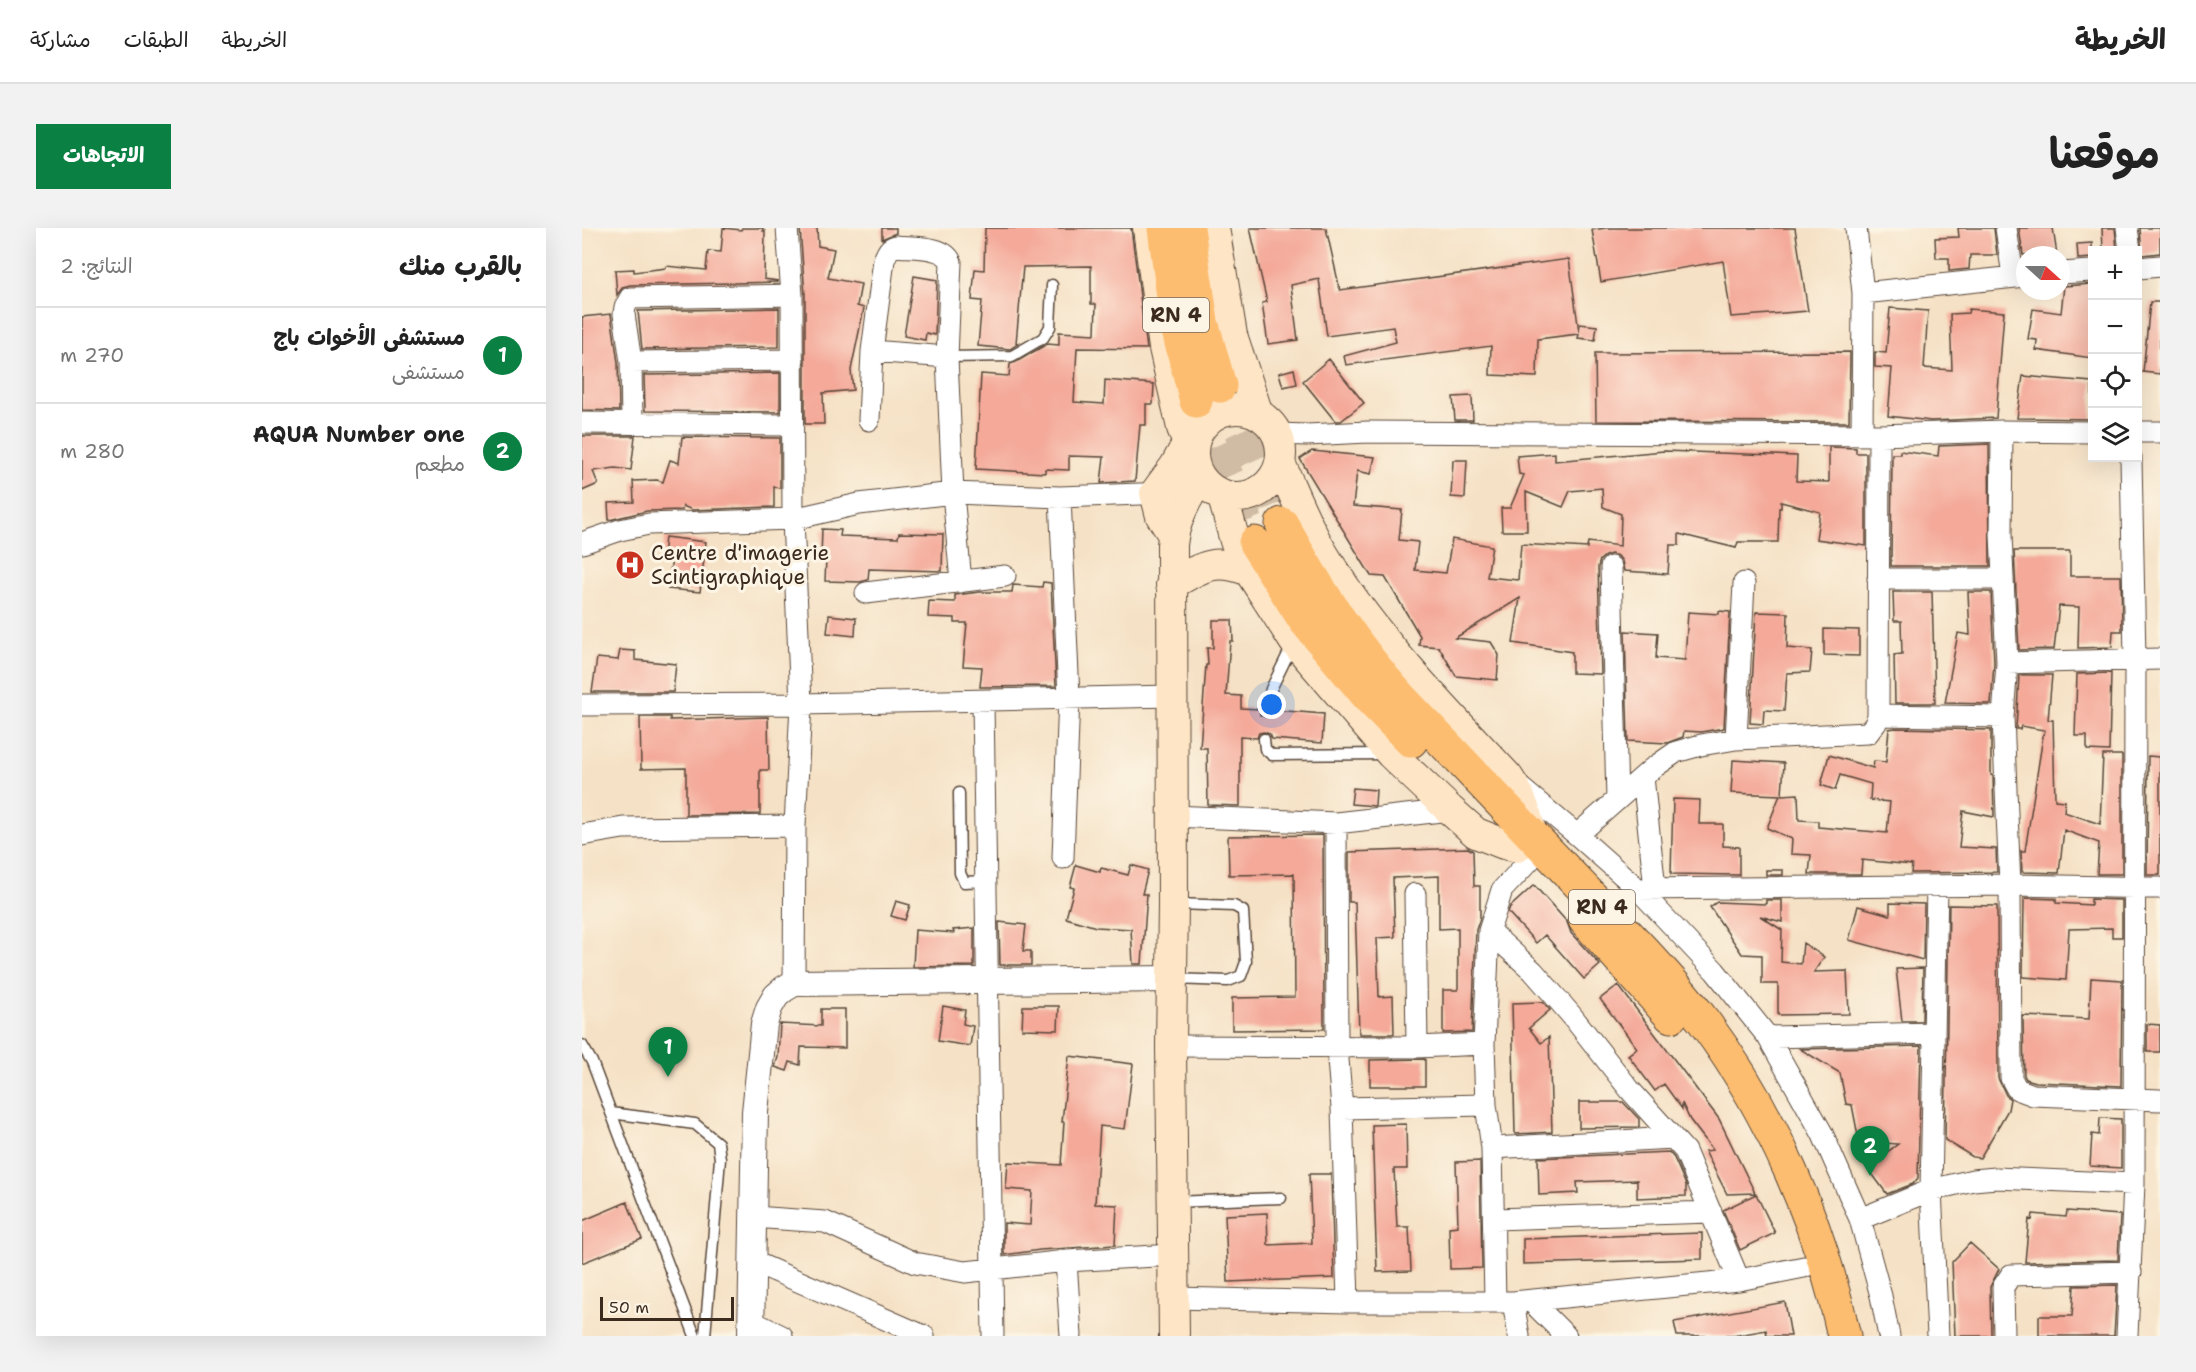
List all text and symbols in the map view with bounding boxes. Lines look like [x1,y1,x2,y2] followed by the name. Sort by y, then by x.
[2075,20,2166,58] text: الخريطة
[30,26,91,54] text: مشاركة
[124,26,189,54] text: الطبقات
[222,26,287,54] text: الخريطة
[36,124,171,189] button: الاتجاهات
[2049,125,2160,181] text: موقعنا
[2016,246,2070,300] north arrow
[2088,246,2142,462] map controls
[2088,246,2142,300] button: +
[399,248,522,283] text: بالقرب منك
[60,253,133,279] text: النتائج: 2
[1143,298,1209,332] road number: RN 4
[2088,300,2142,354] button: −
[273,323,465,352] text: مستشفى الأخوات باج
[60,342,124,368] text: 270 m
[498,342,507,368] text: 1
[2088,354,2142,408] button: locate
[392,359,465,385] text: مستشفى
[2088,408,2142,462] button: layers
[253,420,465,449] text: AQUA Number one
[60,438,125,464] text: 280 m
[496,438,510,464] text: 2
[414,451,465,477] text: مطعم
[651,539,829,591] place label: Centre d'imagerie Scintigraphique
[614,549,646,581] hospital icon: Centre d'imagerie Scintigraphique
[1257,690,1286,719] your location
[1569,890,1635,924] road number: RN 4
[648,1028,688,1077] pin: 1
[1850,1126,1890,1176] pin: 2
[600,1294,734,1322] scale bar
[609,1297,649,1318] text: 50 m

